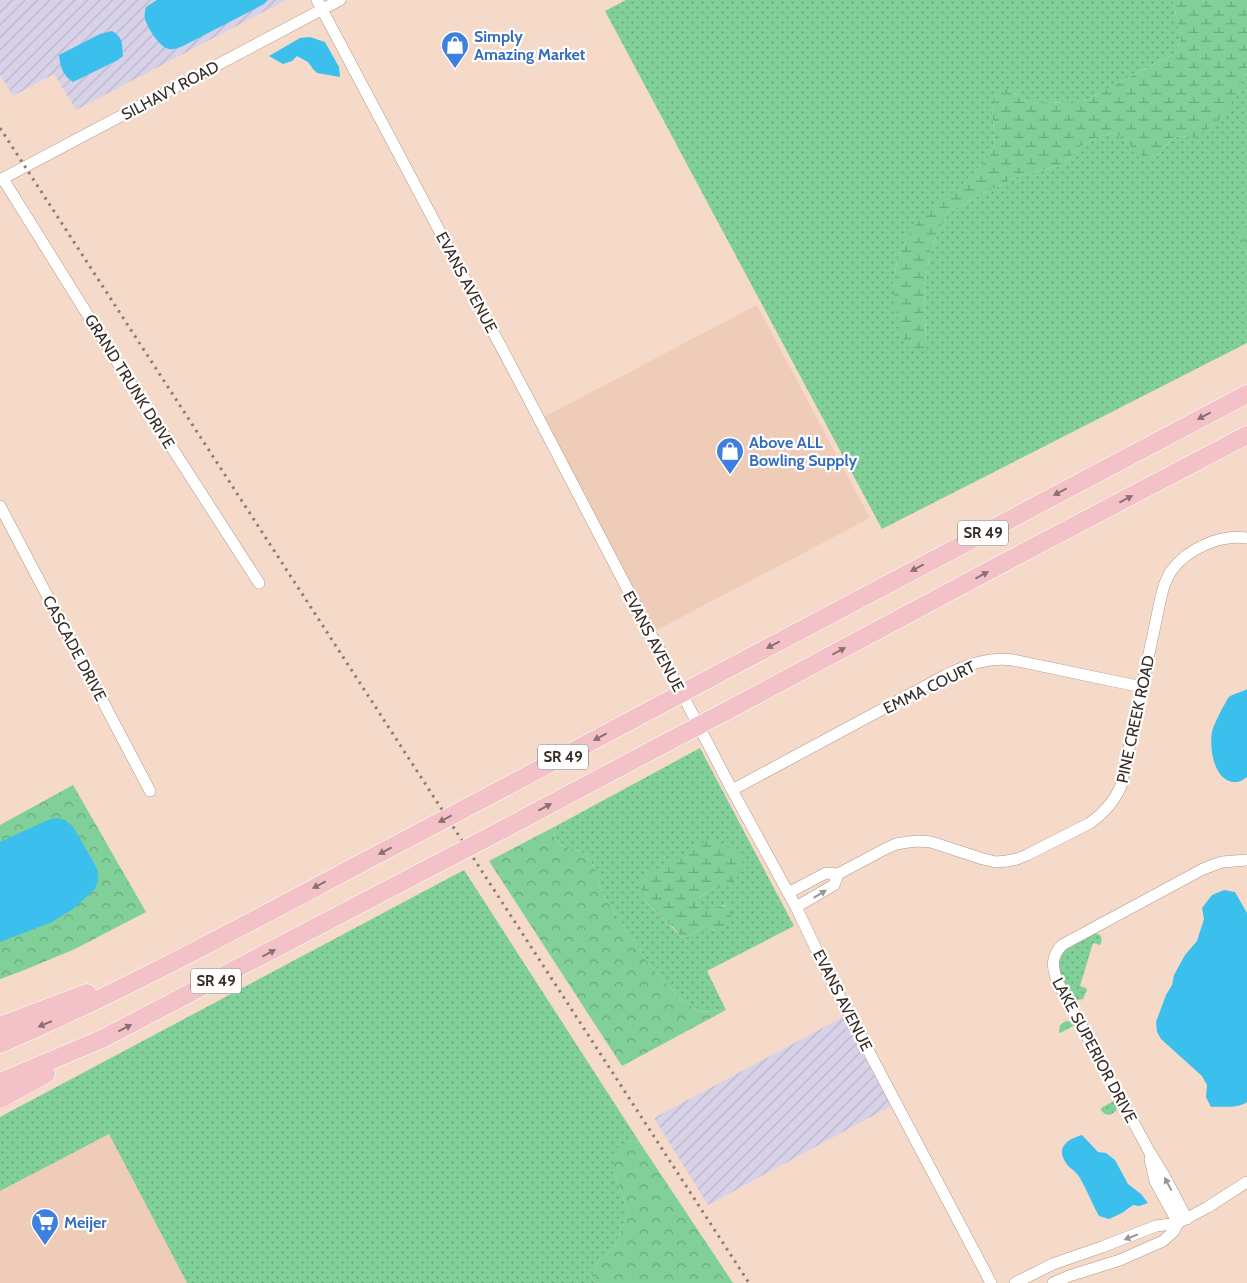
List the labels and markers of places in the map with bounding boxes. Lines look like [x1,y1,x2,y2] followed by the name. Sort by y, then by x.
[474,27,586,64] place label: Simply Amazing Market
[440,30,470,69] shop icon: Simply Amazing Market
[749,433,858,470] place label: Above ALL Bowling Supply
[715,436,745,475] shop icon: Above ALL Bowling Supply
[30,1207,60,1246] supermarket icon: Meijer
[64,1213,107,1232] place label: Meijer

